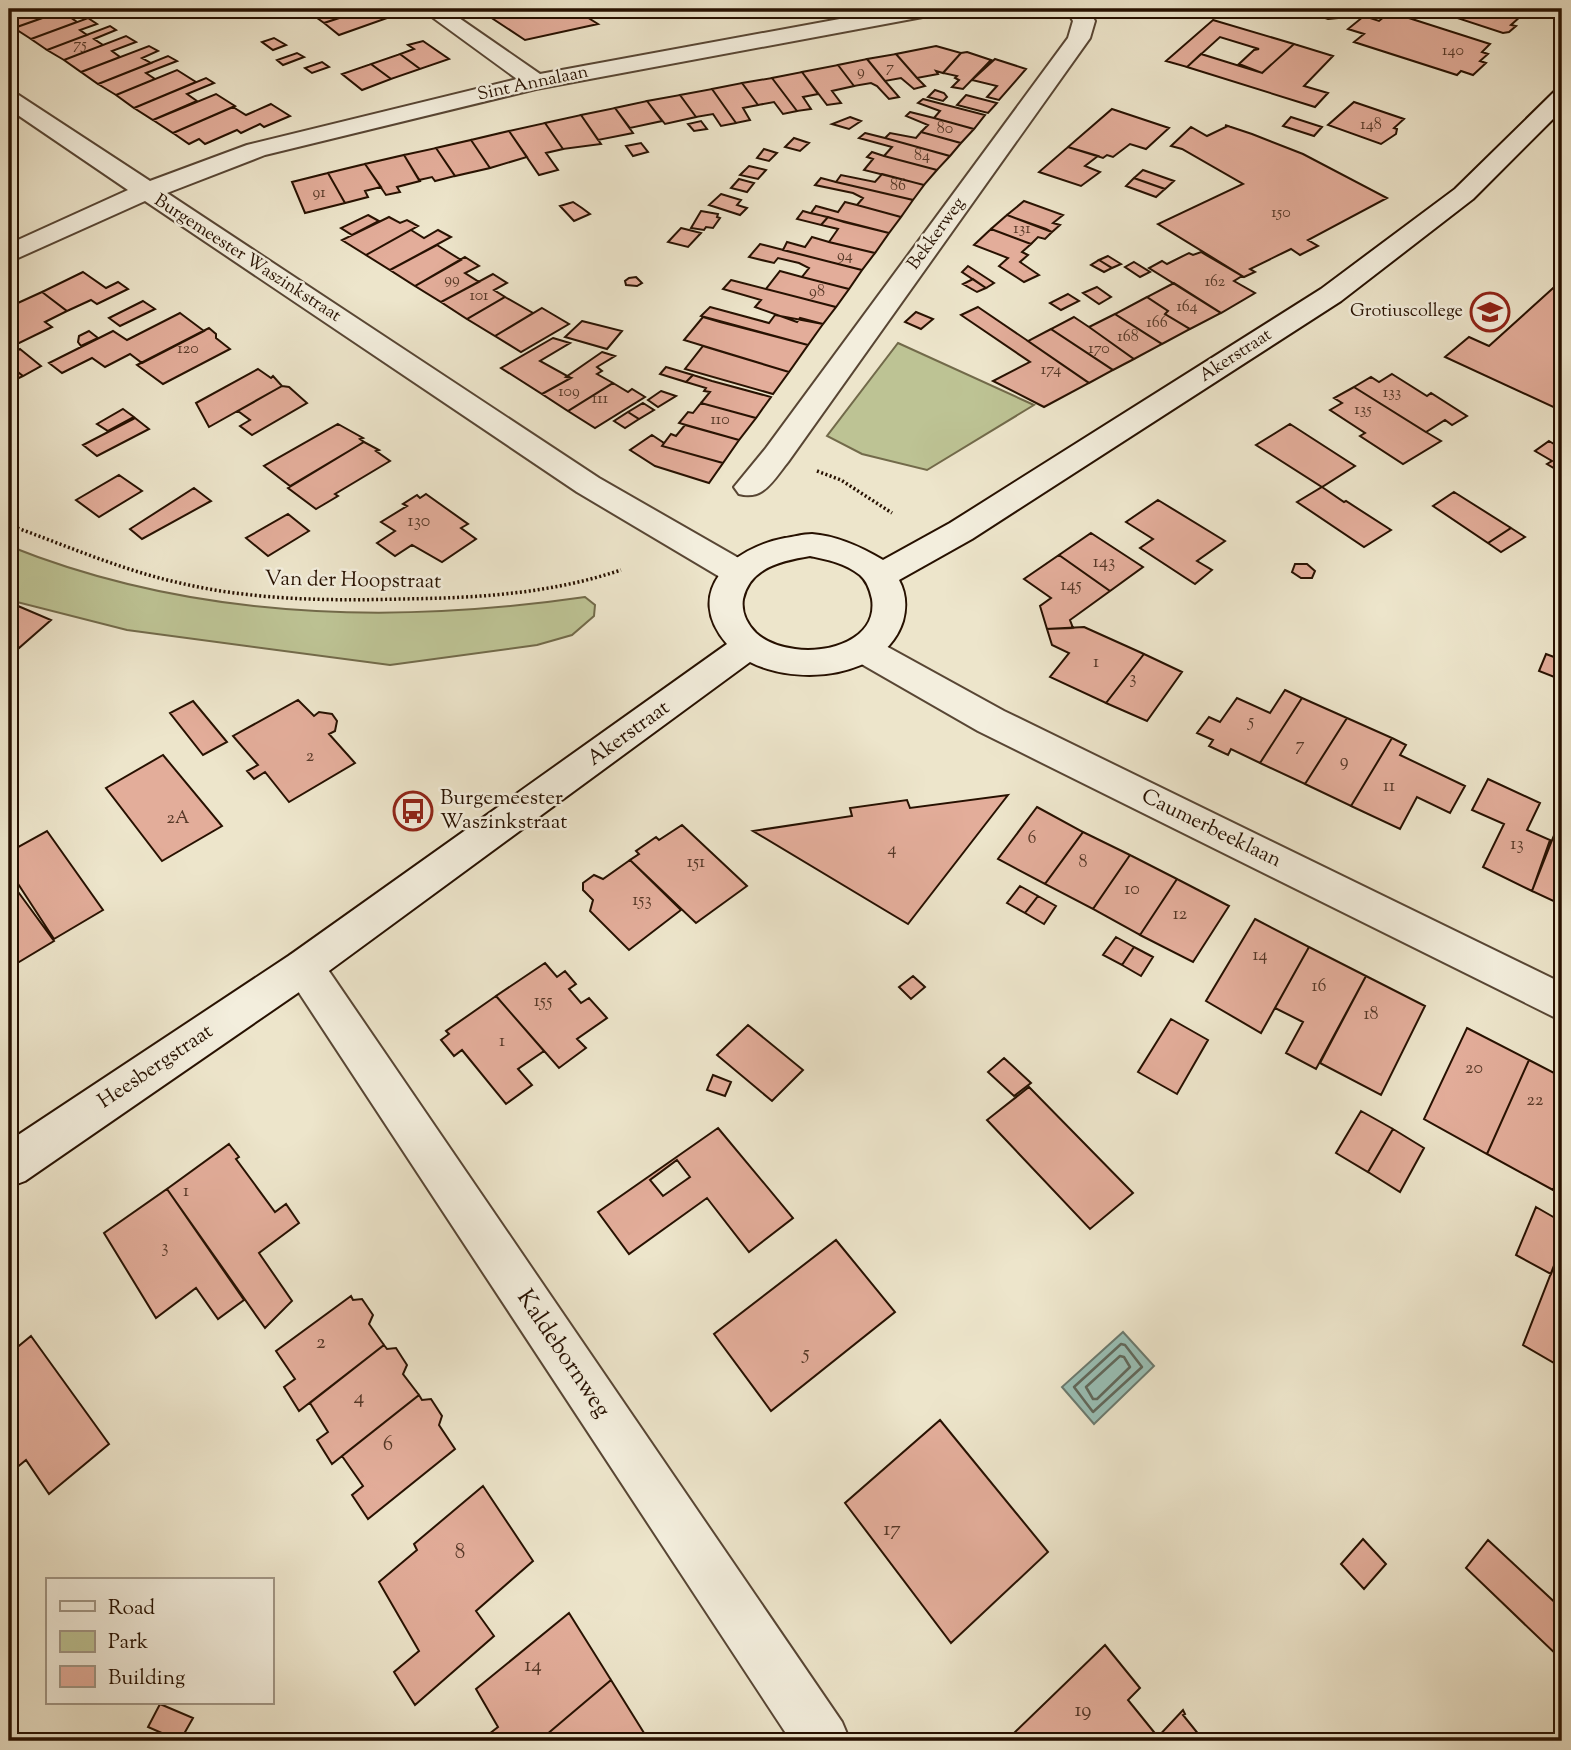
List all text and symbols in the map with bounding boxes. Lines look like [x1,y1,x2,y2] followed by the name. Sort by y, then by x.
[73,34,87,57] house number: 75
[1442,40,1464,63] house number: 140
[886,57,894,80] house number: 7
[475,59,591,108] street label: Sint Annalaan
[857,61,865,84] house number: 9
[1360,114,1382,137] house number: 148
[937,118,953,141] house number: 80
[914,145,930,168] house number: 84
[890,175,906,198] house number: 86
[312,182,326,205] house number: 91
[148,189,346,329] street label: Burgemeester Waszinkstraat
[902,192,972,276] street label: Bekkerweg
[1271,202,1291,225] house number: 150
[1013,218,1031,241] house number: 131
[837,245,853,268] house number: 94
[444,269,460,292] house number: 99
[1205,271,1226,294] house number: 162
[809,281,825,304] house number: 98
[469,285,489,308] house number: 101
[1469,291,1511,333] school or university icon: Grotiuscollege
[1176,296,1198,319] house number: 164
[1350,299,1463,325] place label: Grotiuscollege
[1146,312,1168,335] house number: 166
[1195,323,1277,389] street label: Akerstraat
[1117,326,1139,349] house number: 168
[177,338,199,361] house number: 120
[1088,338,1110,361] house number: 170
[1041,359,1061,382] house number: 174
[558,381,580,404] house number: 109
[1383,382,1401,405] house number: 133
[592,388,609,411] house number: 111
[1354,399,1372,422] house number: 135
[710,409,730,432] house number: 110
[408,509,430,535] house number: 130
[1093,550,1115,576] house number: 143
[264,564,442,598] street label: Van der Hoopstraat
[1060,573,1082,599] house number: 145
[1093,650,1099,676] house number: 1
[1129,666,1137,692] house number: 3
[582,694,676,774] street label: Akerstraat
[1247,709,1254,735] house number: 5
[1295,733,1305,759] house number: 7
[306,744,315,770] house number: 2
[1340,749,1349,775] house number: 9
[1383,774,1395,800] house number: 11
[1136,782,1286,876] street label: Caumerbeeklaan
[440,784,567,838] place label: Burgemeester Waszinkstraat
[392,790,434,832] bus stop icon: Burgemeester Waszinkstraat
[166,806,190,832] house number: 2A
[1028,826,1037,852] house number: 6
[1510,832,1524,858] house number: 13
[887,837,897,863] house number: 4
[687,850,705,876] house number: 151
[1079,850,1088,876] house number: 8
[1124,877,1140,903] house number: 10
[632,888,652,914] house number: 153
[1173,902,1188,928] house number: 12
[1252,943,1268,969] house number: 14
[1311,974,1327,1000] house number: 16
[534,989,552,1015] house number: 155
[1363,1002,1379,1028] house number: 18
[92,1017,220,1117] street label: Heesbergstraat
[499,1029,505,1055] house number: 1
[1465,1056,1483,1082] house number: 20
[1527,1088,1544,1114] house number: 22
[183,1179,189,1205] house number: 1
[161,1235,169,1261] house number: 3
[508,1283,619,1425] street label: Kaldebornweg
[316,1328,326,1358] house number: 2
[801,1339,810,1369] house number: 5
[354,1383,364,1413] house number: 4
[383,1430,393,1460] house number: 6
[883,1515,901,1545] house number: 17
[455,1538,465,1568] house number: 8
[46,1578,273,1704] legend
[108,1594,155,1624] text: Road
[108,1628,149,1658] text: Park
[524,1651,542,1681] house number: 14
[108,1664,185,1694] text: Building
[1074,1696,1092,1726] house number: 19

